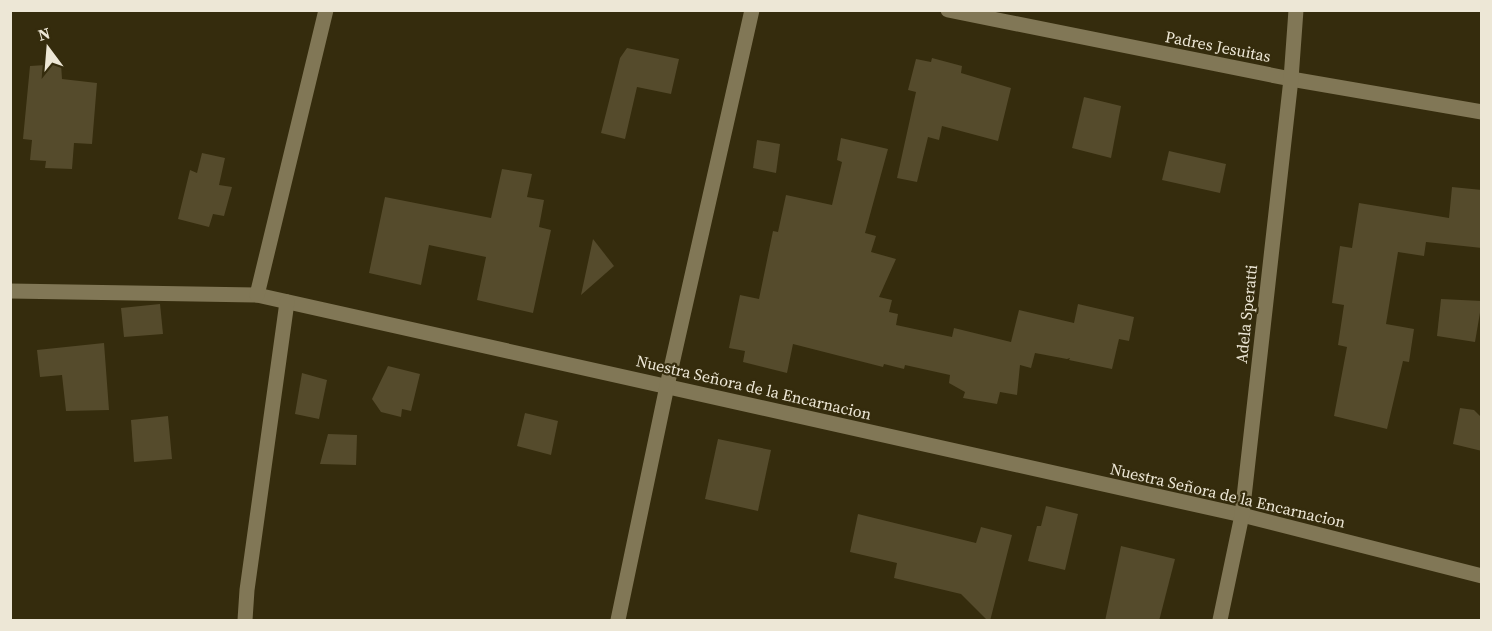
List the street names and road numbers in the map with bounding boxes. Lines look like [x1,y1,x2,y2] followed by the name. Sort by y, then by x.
[1163,25,1273,67] street label: Padres Jesuitas
[1230,263,1262,365] street label: Adela Speratti
[634,349,874,425] street label: Nuestra Señora de la Encarnacion
[1108,457,1348,533] street label: Nuestra Señora de la Encarnacion

